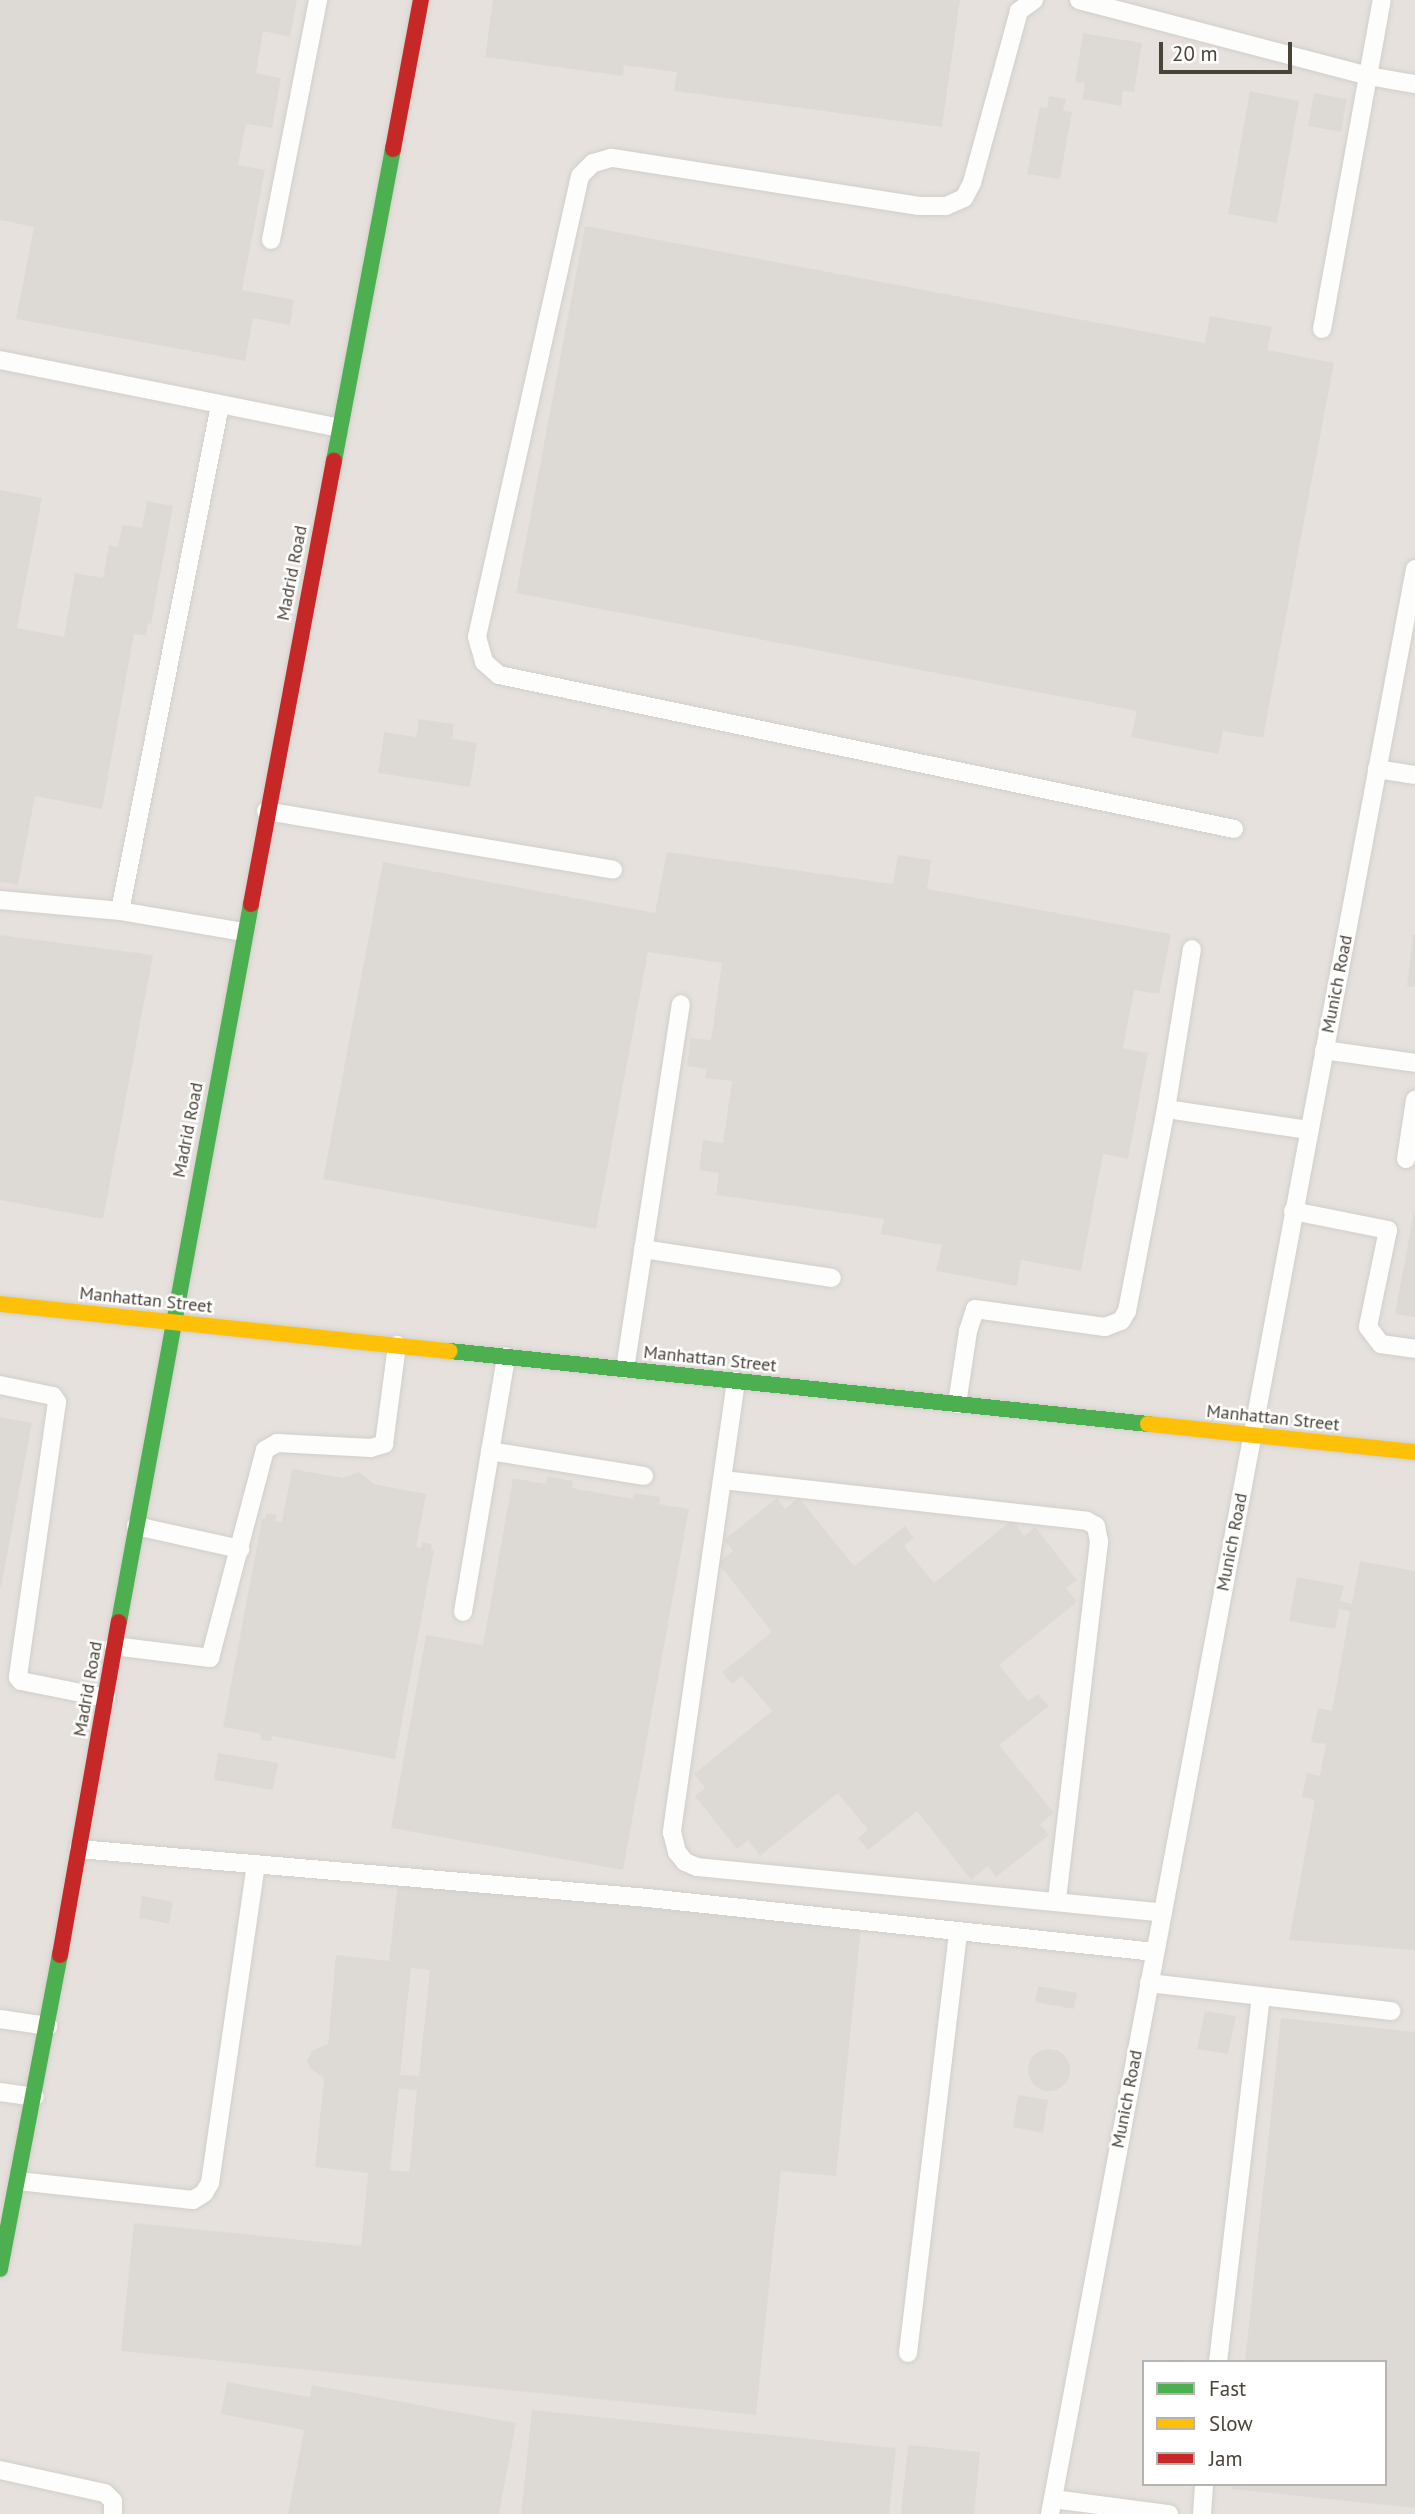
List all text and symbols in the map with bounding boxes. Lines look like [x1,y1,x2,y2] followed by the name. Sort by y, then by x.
[1163,28,1296,72] scale bar
[1172,40,1218,67] text: 20 m
[272,524,312,622] street label: Madrid Road
[1317,933,1357,1035] street label: Munich Road
[168,1081,208,1179] street label: Madrid Road
[78,1282,214,1318] street label: Manhattan Street
[642,1341,778,1377] street label: Manhattan Street
[1205,1400,1341,1436] street label: Manhattan Street
[1212,1491,1252,1593] street label: Munich Road
[69,1640,107,1738] street label: Madrid Road
[1107,2048,1147,2150] street label: Munich Road
[1142,2360,1387,2486] legend
[1209,2375,1246,2402] text: Fast
[1209,2410,1253,2437] text: Slow
[1209,2445,1243,2472] text: Jam

